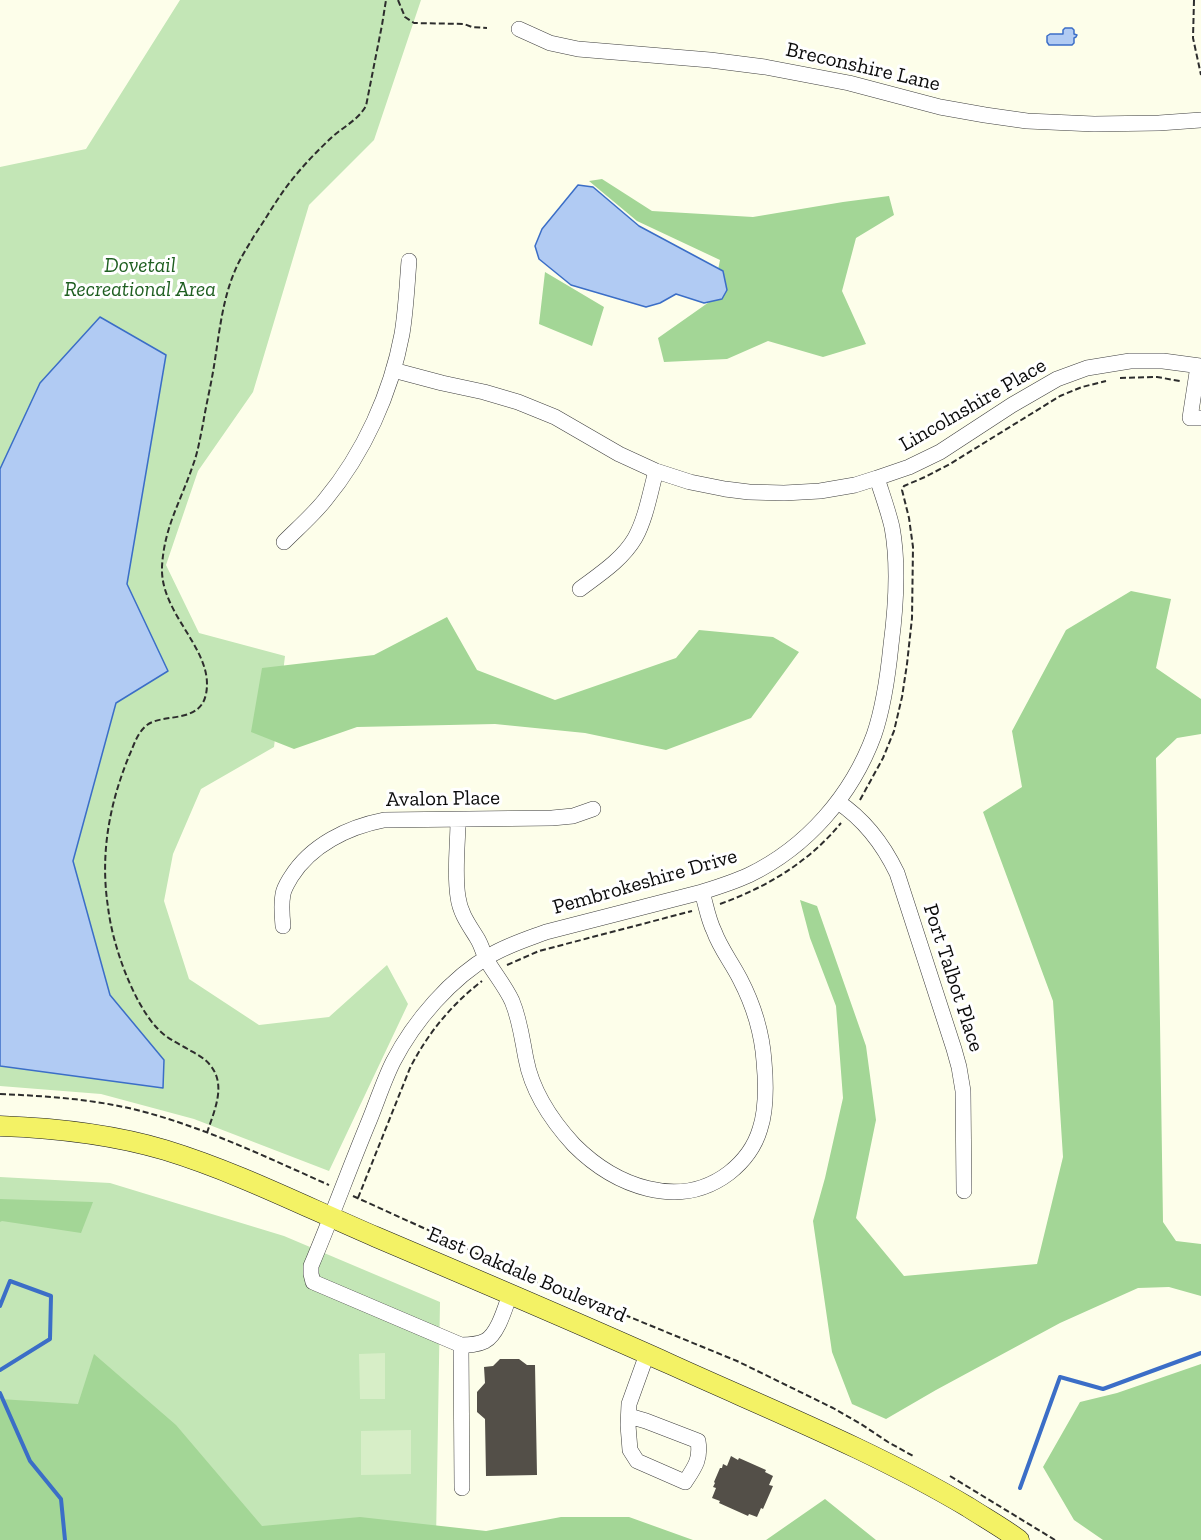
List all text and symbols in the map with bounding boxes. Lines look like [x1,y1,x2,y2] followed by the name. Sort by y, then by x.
[783,37,943,97] street label: Breconshire Lane
[64,253,216,303] park label: Dovetail Recreational Area
[895,353,1051,457] street label: Lincolnshire Place
[386,785,500,813] street label: Avalon Place
[550,844,740,920] street label: Pembrokeshire Drive
[917,901,989,1055] street label: Port Talbot Place
[424,1222,630,1328] street label: East Oakdale Boulevard

